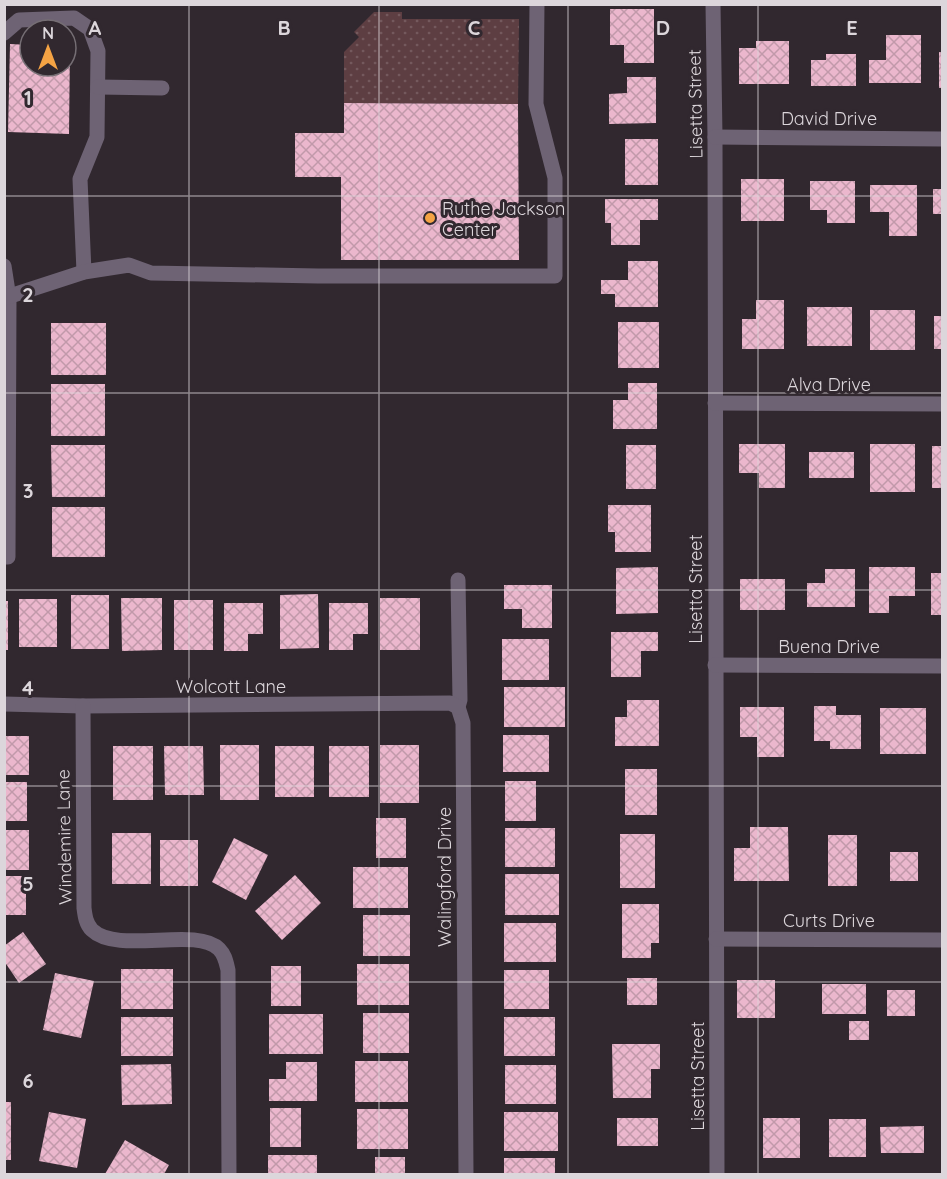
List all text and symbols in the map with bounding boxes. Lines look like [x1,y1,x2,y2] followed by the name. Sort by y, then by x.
[89,15,102,40] text: A
[277,15,291,40] text: B
[468,15,481,40] text: C
[656,15,670,40] text: D
[846,15,858,40] text: E
[18,18,78,78] north arrow
[42,23,54,43] text: N
[683,49,707,159] street label: Lisetta Street
[24,85,32,110] text: 1
[781,107,877,130] street label: David Drive
[442,197,565,241] place label: Ruthe Jackson Center
[423,211,437,225] marker: Ruthe Jackson Center
[22,282,34,307] text: 2
[787,373,871,396] street label: Alva Drive
[23,478,33,503] text: 3
[684,534,707,644] street label: Lisetta Street
[778,635,880,658] street label: Buena Drive
[22,675,34,700] text: 4
[176,675,286,698] street label: Wolcott Lane
[51,769,77,905] street label: Windemire Lane
[433,807,456,947] street label: Walingford Drive
[22,871,34,896] text: 5
[783,909,875,932] street label: Curts Drive
[686,1021,709,1131] street label: Lisetta Street
[22,1068,34,1093] text: 6

